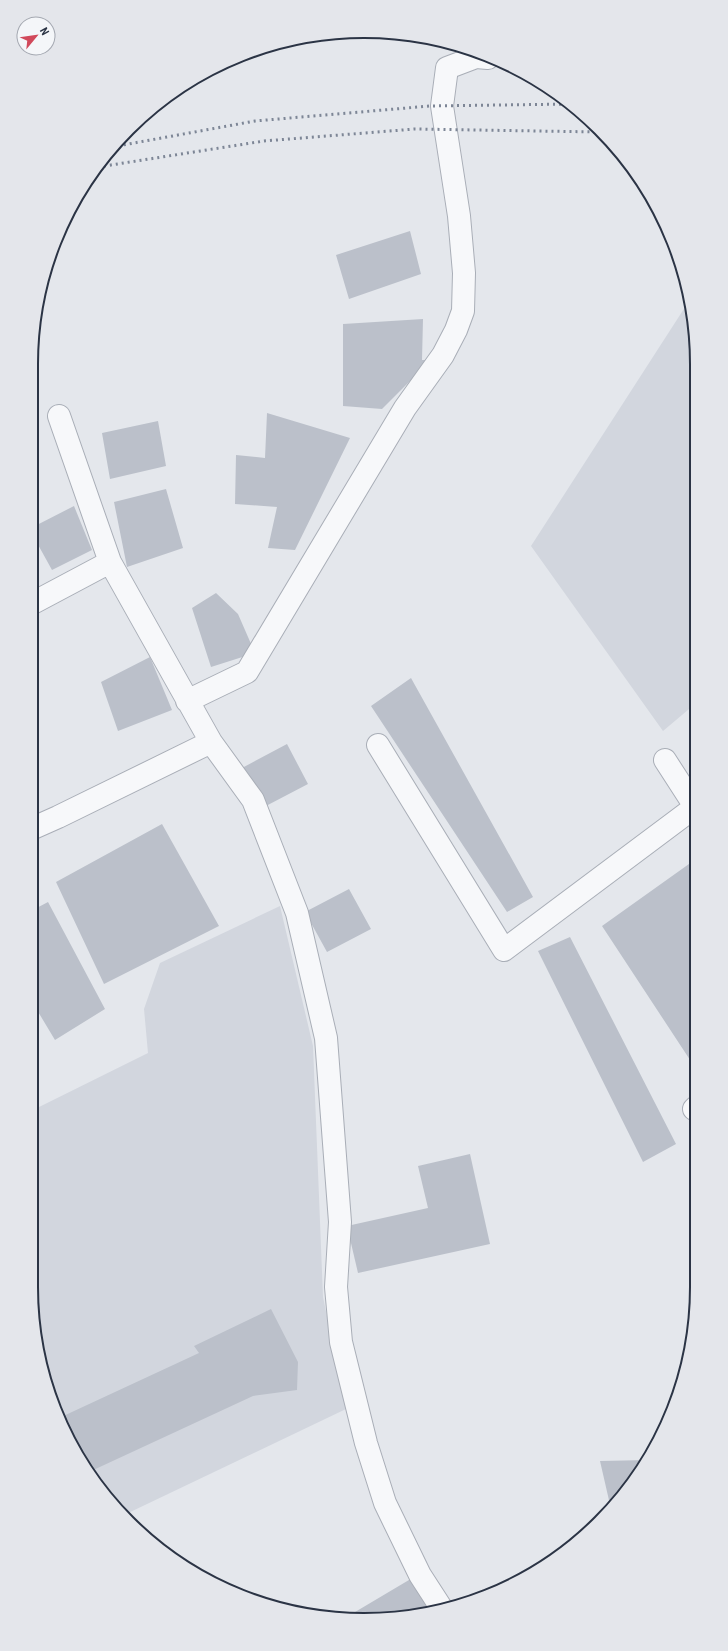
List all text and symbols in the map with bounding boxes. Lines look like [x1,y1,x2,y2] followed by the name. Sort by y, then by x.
[16,16,56,56] north arrow
[37,25,52,38] text: N

